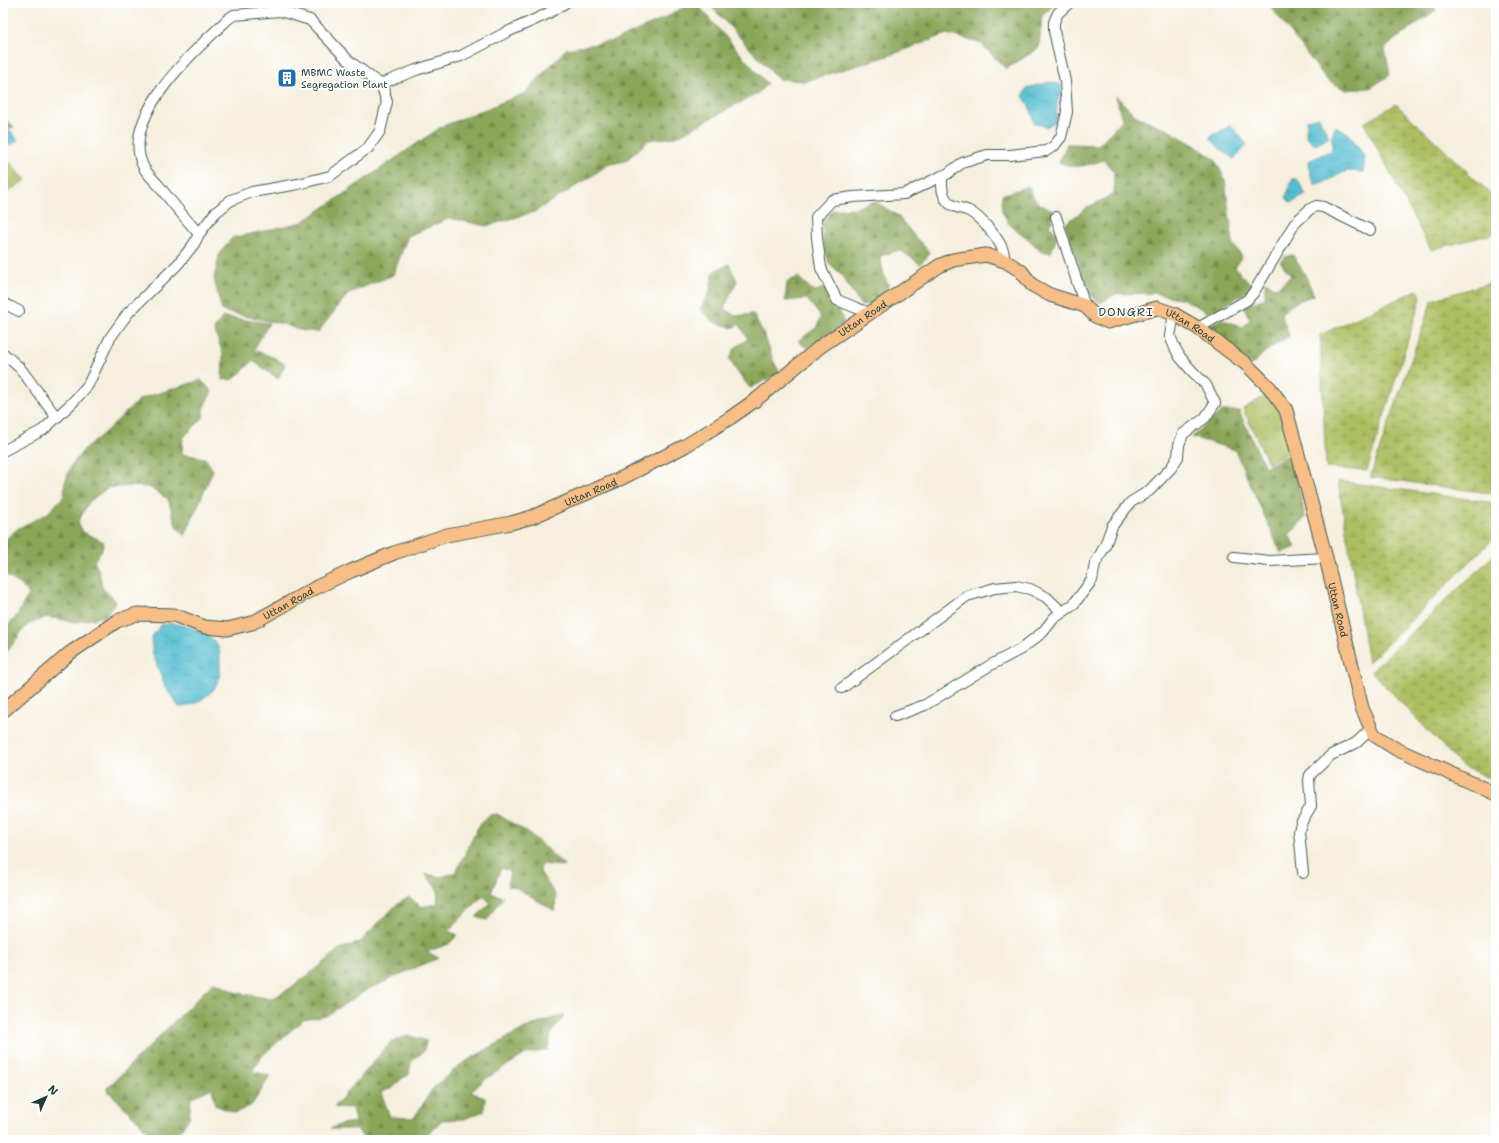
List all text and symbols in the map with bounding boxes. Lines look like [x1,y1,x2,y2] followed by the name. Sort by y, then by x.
[301,66,388,91] place label: MBMC Waste Segregation Plant
[276,67,298,89] building icon: MBMC Waste Segregation Plant
[836,297,890,339] street label: Uttan Road
[1098,304,1154,320] district label: DONGRI
[1164,305,1218,345] street label: Uttan Road
[562,474,619,509] street label: Uttan Road
[1326,581,1351,639] street label: Uttan Road
[261,584,316,622] street label: Uttan Road
[26,1077,66,1117] north arrow
[44,1082,61,1099] text: N

